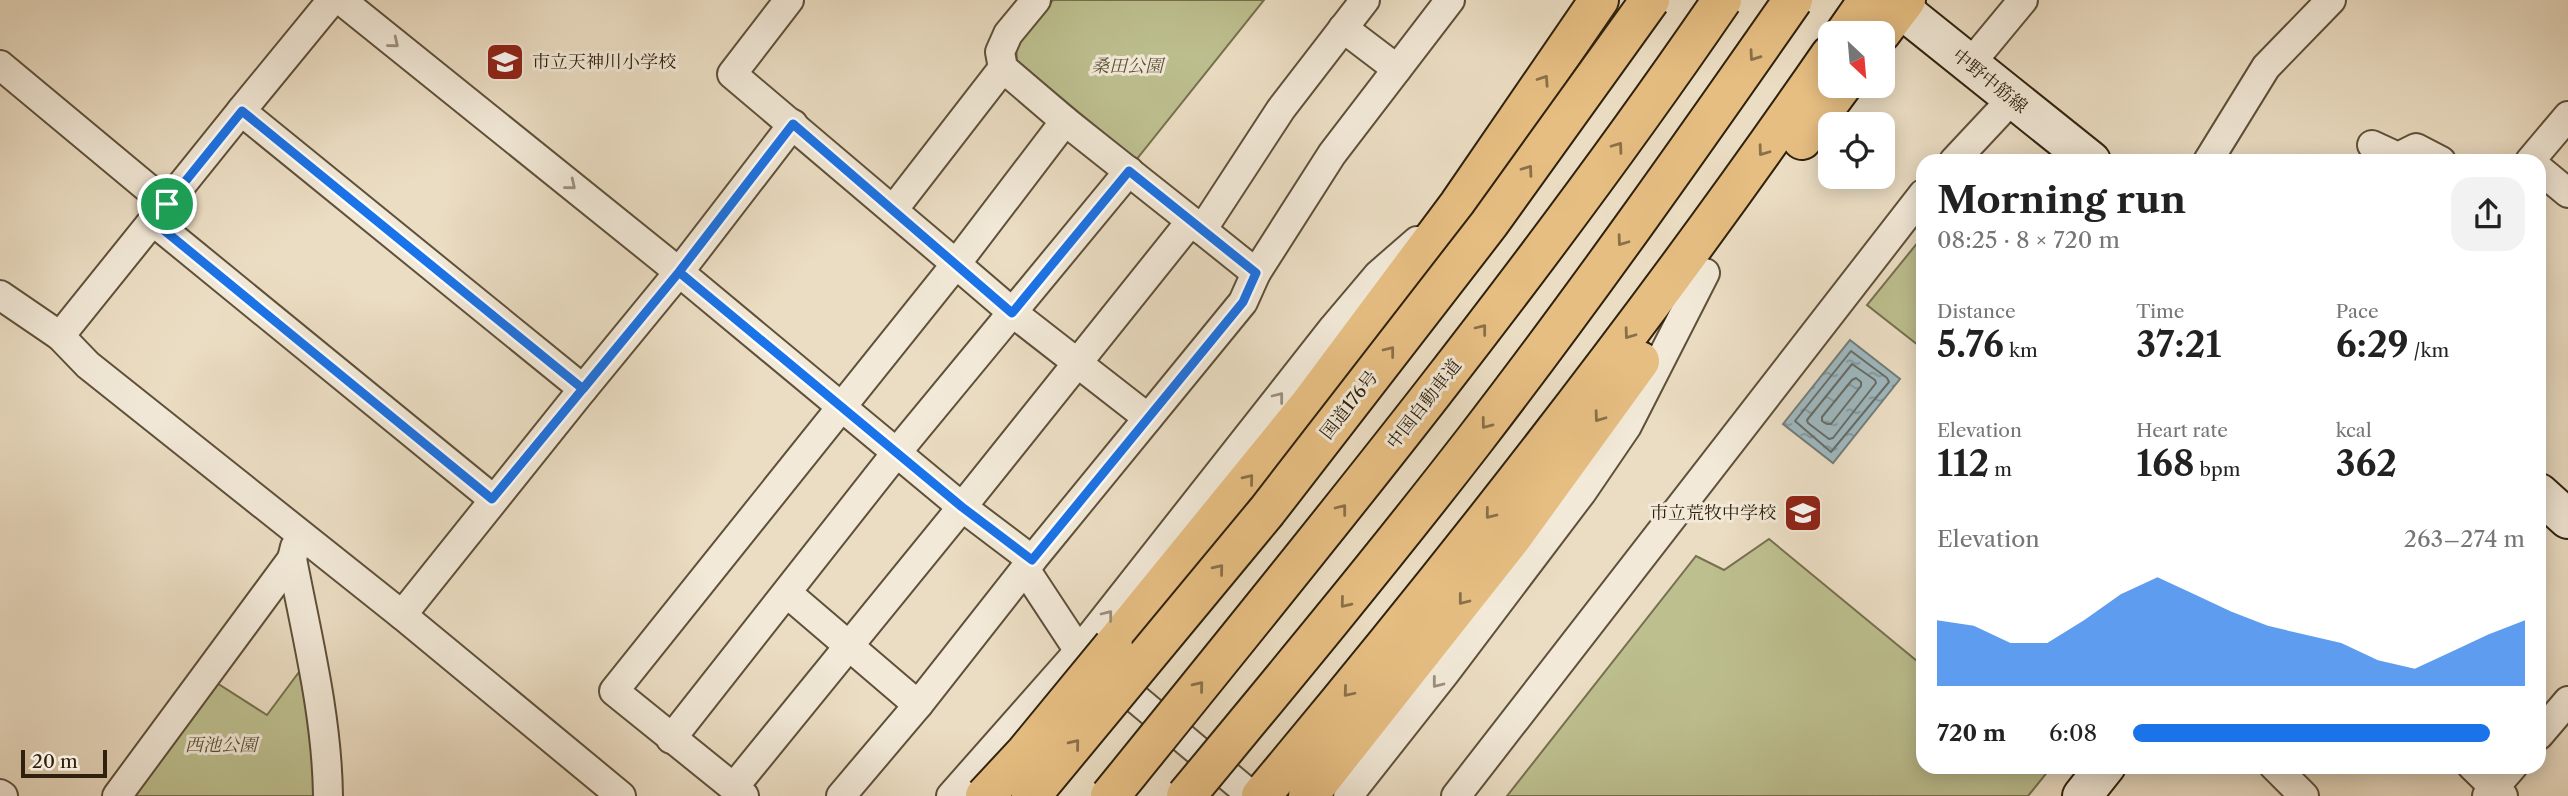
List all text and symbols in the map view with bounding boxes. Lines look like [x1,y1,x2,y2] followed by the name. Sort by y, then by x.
[1818,21,1895,98] north arrow
[1818,21,1895,189] map controls
[386,34,398,47] one-way arrow
[484,41,526,83] school or university icon: 市立天神川小学校
[1948,44,2032,118] street label: 中野中筋線
[1750,48,1762,61] one-way arrow
[532,51,676,73] place label: 市立天神川小学校
[1091,55,1166,77] park label: 桑田公園
[1536,75,1549,88] one-way arrow
[1818,112,1895,189] button: locate
[1609,142,1622,155] one-way arrow
[1759,143,1771,156] one-way arrow
[1520,165,1532,178] one-way arrow
[137,174,197,234] pin
[1937,176,2186,223] text: Morning run
[563,177,576,190] one-way arrow
[2451,177,2525,251] button: share
[148,185,186,223] icon: arrive
[1937,226,2120,254] text: 08:25 · 8 × 720 m
[1618,233,1630,246] one-way arrow
[1937,300,2016,323] text: Distance
[2136,300,2184,323] text: Time
[2336,300,2379,323] text: Pace
[1937,323,2004,366] text: 5.76
[2136,323,2221,366] text: 37:21
[2336,323,2409,366] text: 6:29
[1473,325,1486,337] one-way arrow
[1624,326,1637,339] one-way arrow
[2004,339,2038,362] text: km
[2409,339,2449,362] text: /km
[1382,347,1395,359] one-way arrow
[1382,355,1466,453] street label: 中国自動車道
[1316,366,1382,444] street label: 国道176号
[1270,393,1283,405] one-way arrow
[1595,410,1608,422] one-way arrow
[1482,416,1494,429] one-way arrow
[1937,419,2022,442] text: Elevation
[2136,419,2228,442] text: Heart rate
[2336,419,2372,442] text: kcal
[1937,442,1989,485] text: 112
[2136,442,2195,485] text: 168
[2336,442,2397,485] text: 362
[1989,458,2012,481] text: m
[2195,458,2240,481] text: bpm
[1241,475,1253,488] one-way arrow
[1782,492,1824,534] school or university icon: 市立荒牧中学校
[1650,502,1776,524] place label: 市立荒牧中学校
[1334,504,1347,517] one-way arrow
[1485,507,1498,519] one-way arrow
[1937,525,2040,553] text: Elevation
[2404,525,2525,553] text: 263–274 m
[1211,564,1224,576] one-way arrow
[1459,591,1471,604] one-way arrow
[1341,595,1354,607] one-way arrow
[1100,610,1113,622] one-way arrow
[1433,676,1446,688] one-way arrow
[1191,682,1204,694] one-way arrow
[1344,684,1356,697] one-way arrow
[1937,719,2006,747] text: 720 m
[2049,719,2097,747] text: 6:08
[185,734,260,756] park label: 西池公園
[1067,740,1079,753] one-way arrow
[21,747,107,779] scale bar
[32,750,78,773] text: 20 m

